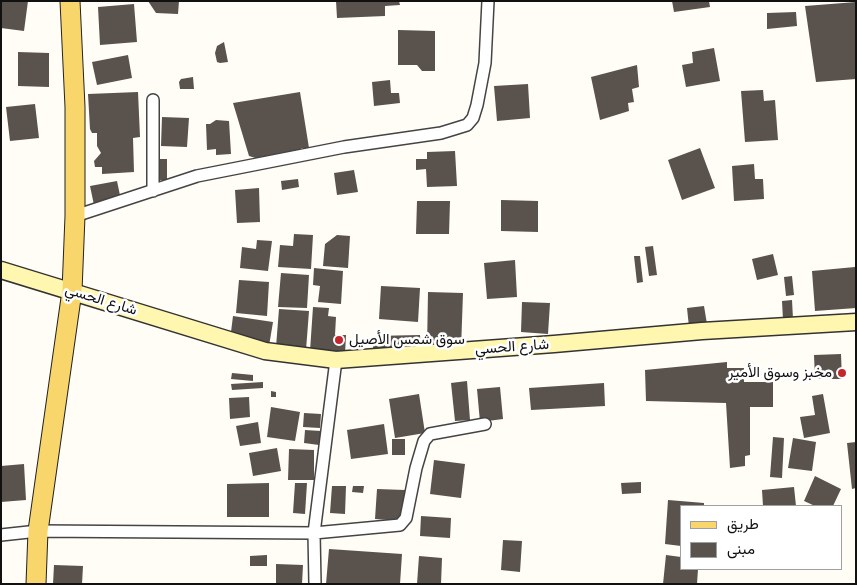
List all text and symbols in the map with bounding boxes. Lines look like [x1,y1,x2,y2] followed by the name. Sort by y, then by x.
[63,281,139,319] street label: شارع الحسي
[349,331,465,349] place label: سوق شمس الأصيل
[333,334,345,346] marker: سوق شمس الأصيل
[474,335,550,359] street label: شارع الحسي
[728,364,832,382] place label: مخبز وسوق الأمير
[836,367,848,379] marker: مخبز وسوق الأمير
[680,505,842,570] legend
[727,513,759,533] text: طريق
[727,538,755,558] text: مبنى

